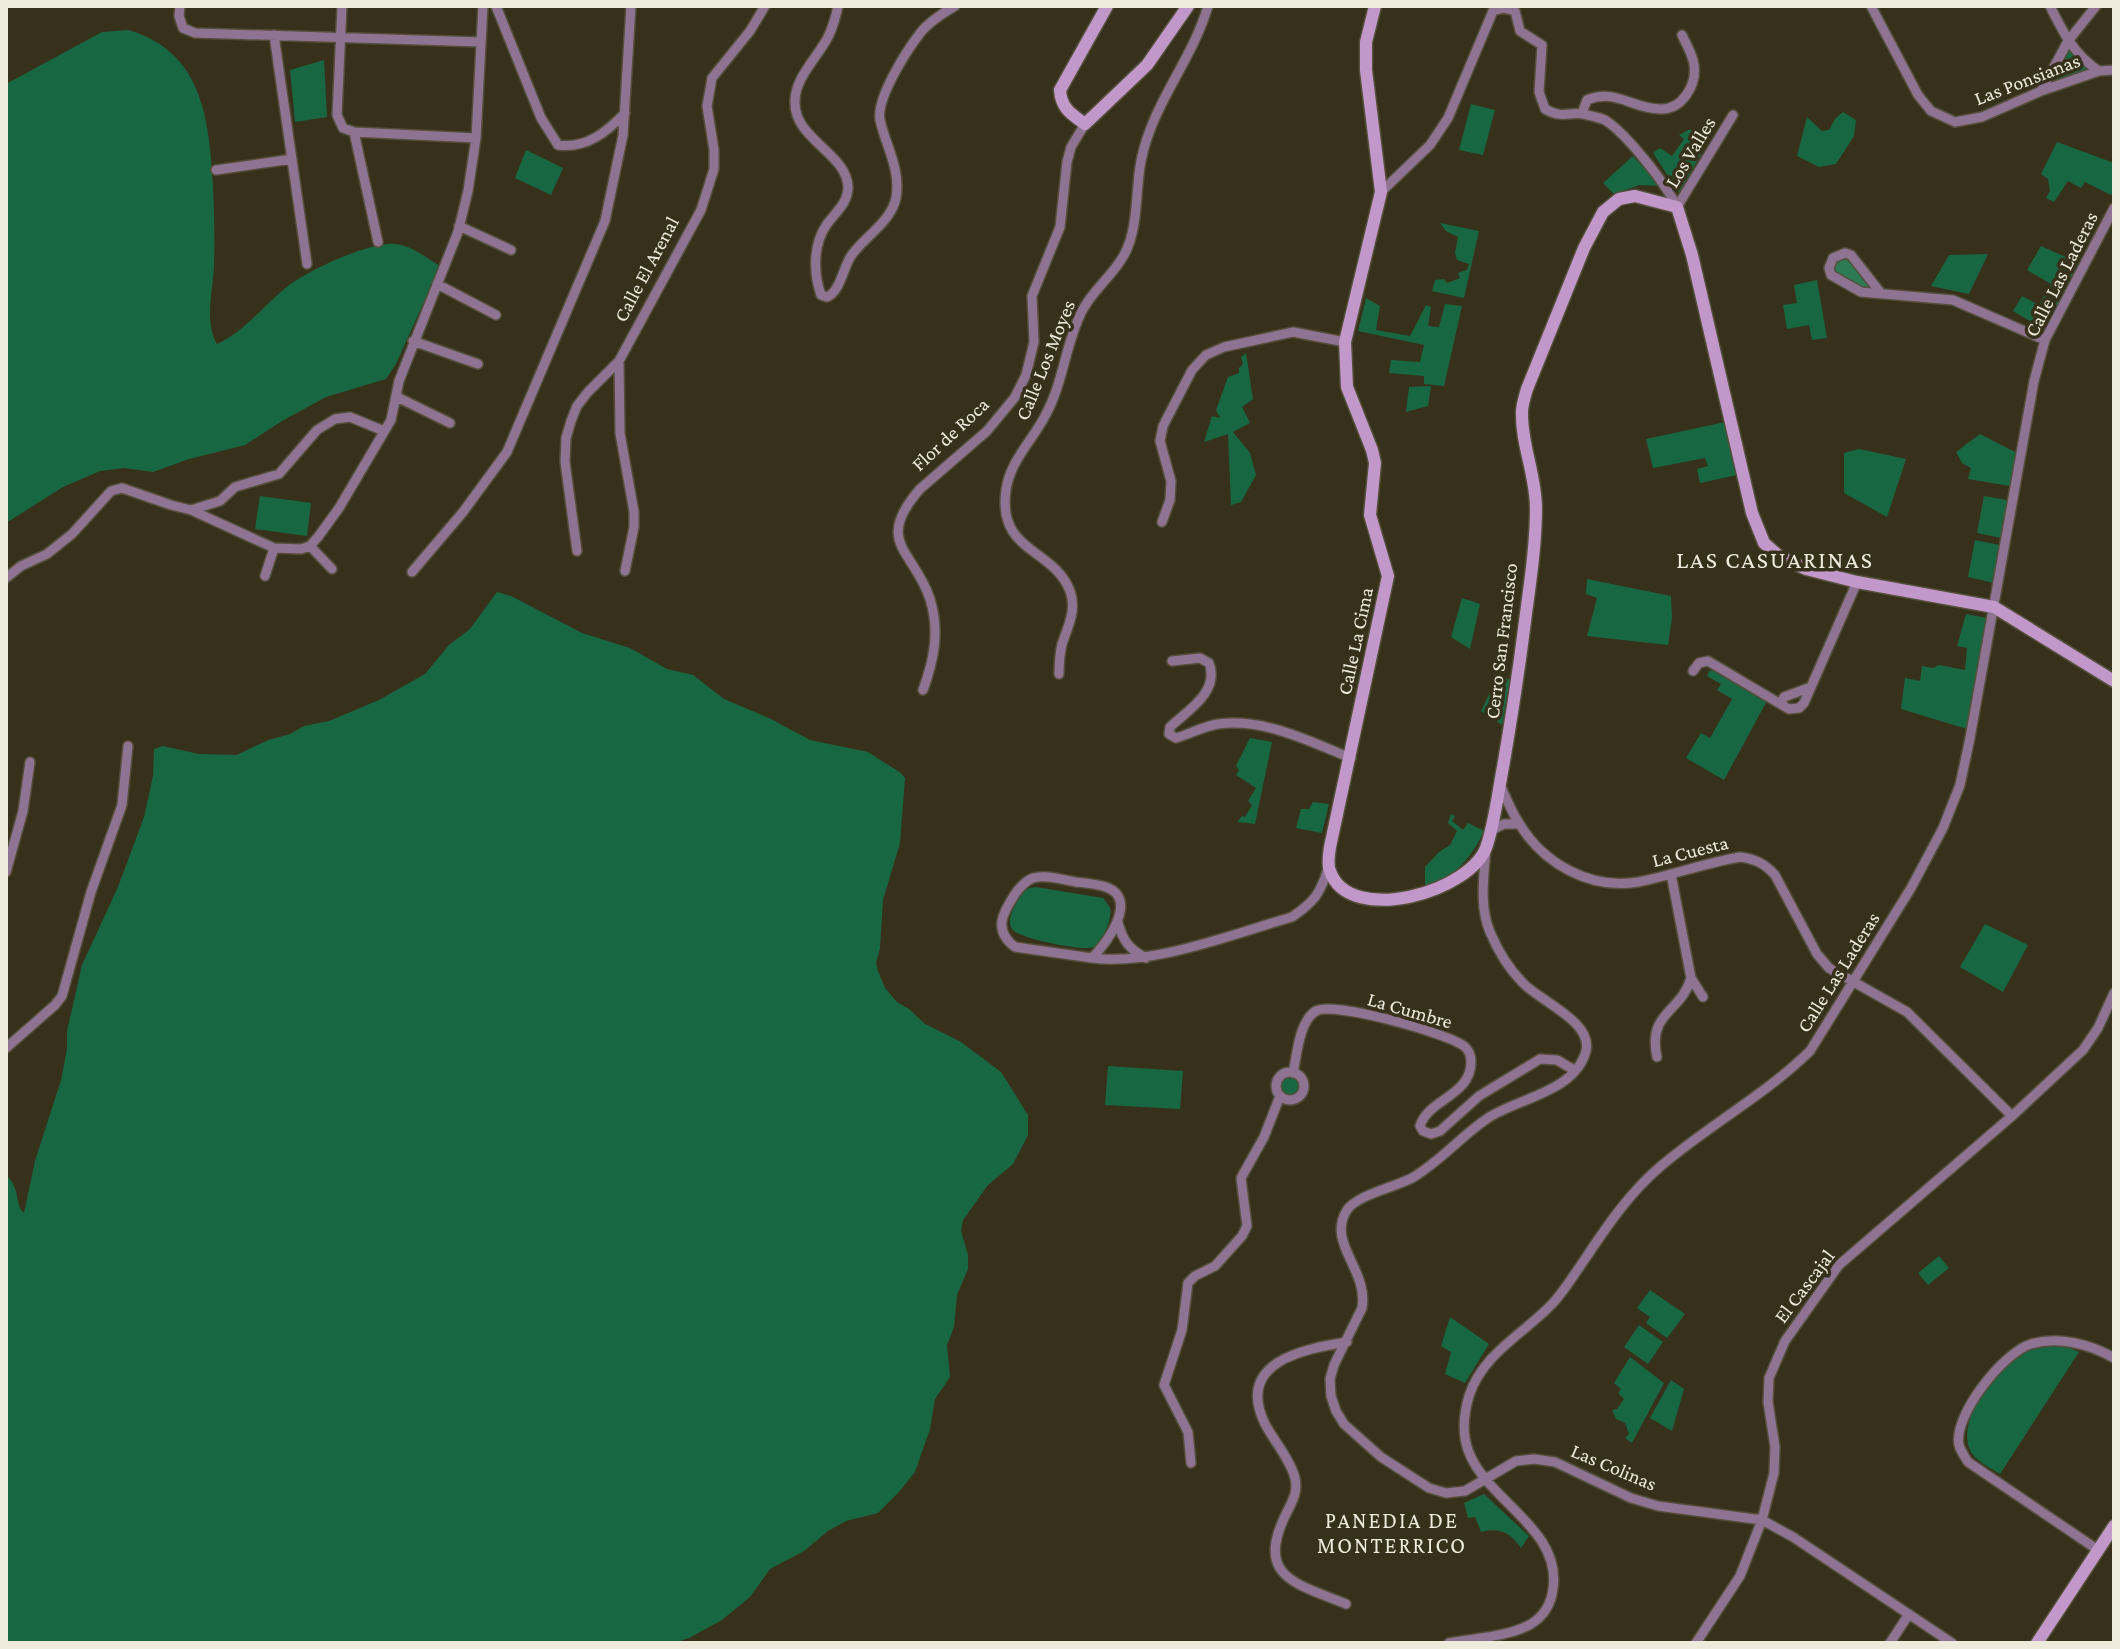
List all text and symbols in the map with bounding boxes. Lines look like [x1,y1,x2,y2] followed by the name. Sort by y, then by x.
[1971,49,2083,109] street label: Las Ponsianas
[1660,113,1720,191] street label: Los Valles
[2020,208,2102,340] street label: Calle Las Laderas
[609,213,683,325] street label: Calle El Arenal
[1011,297,1080,424] street label: Calle Los Moyes
[907,393,993,475] street label: Flor de Roca
[1676,546,1874,573] district label: LAS CASUARINAS
[1481,562,1521,720] street label: Cerro San Francisco
[1333,585,1377,697] street label: Calle La Cima
[1650,831,1730,871] street label: La Cuesta
[1792,908,1884,1036] street label: Calle Las Laderas
[1365,987,1455,1033] street label: La Cumbre
[1769,1245,1839,1327] street label: El Cascajal
[1568,1439,1660,1495] street label: Las Colinas
[1317,1508,1467,1558] district label: PANEDIA DE MONTERRICO

